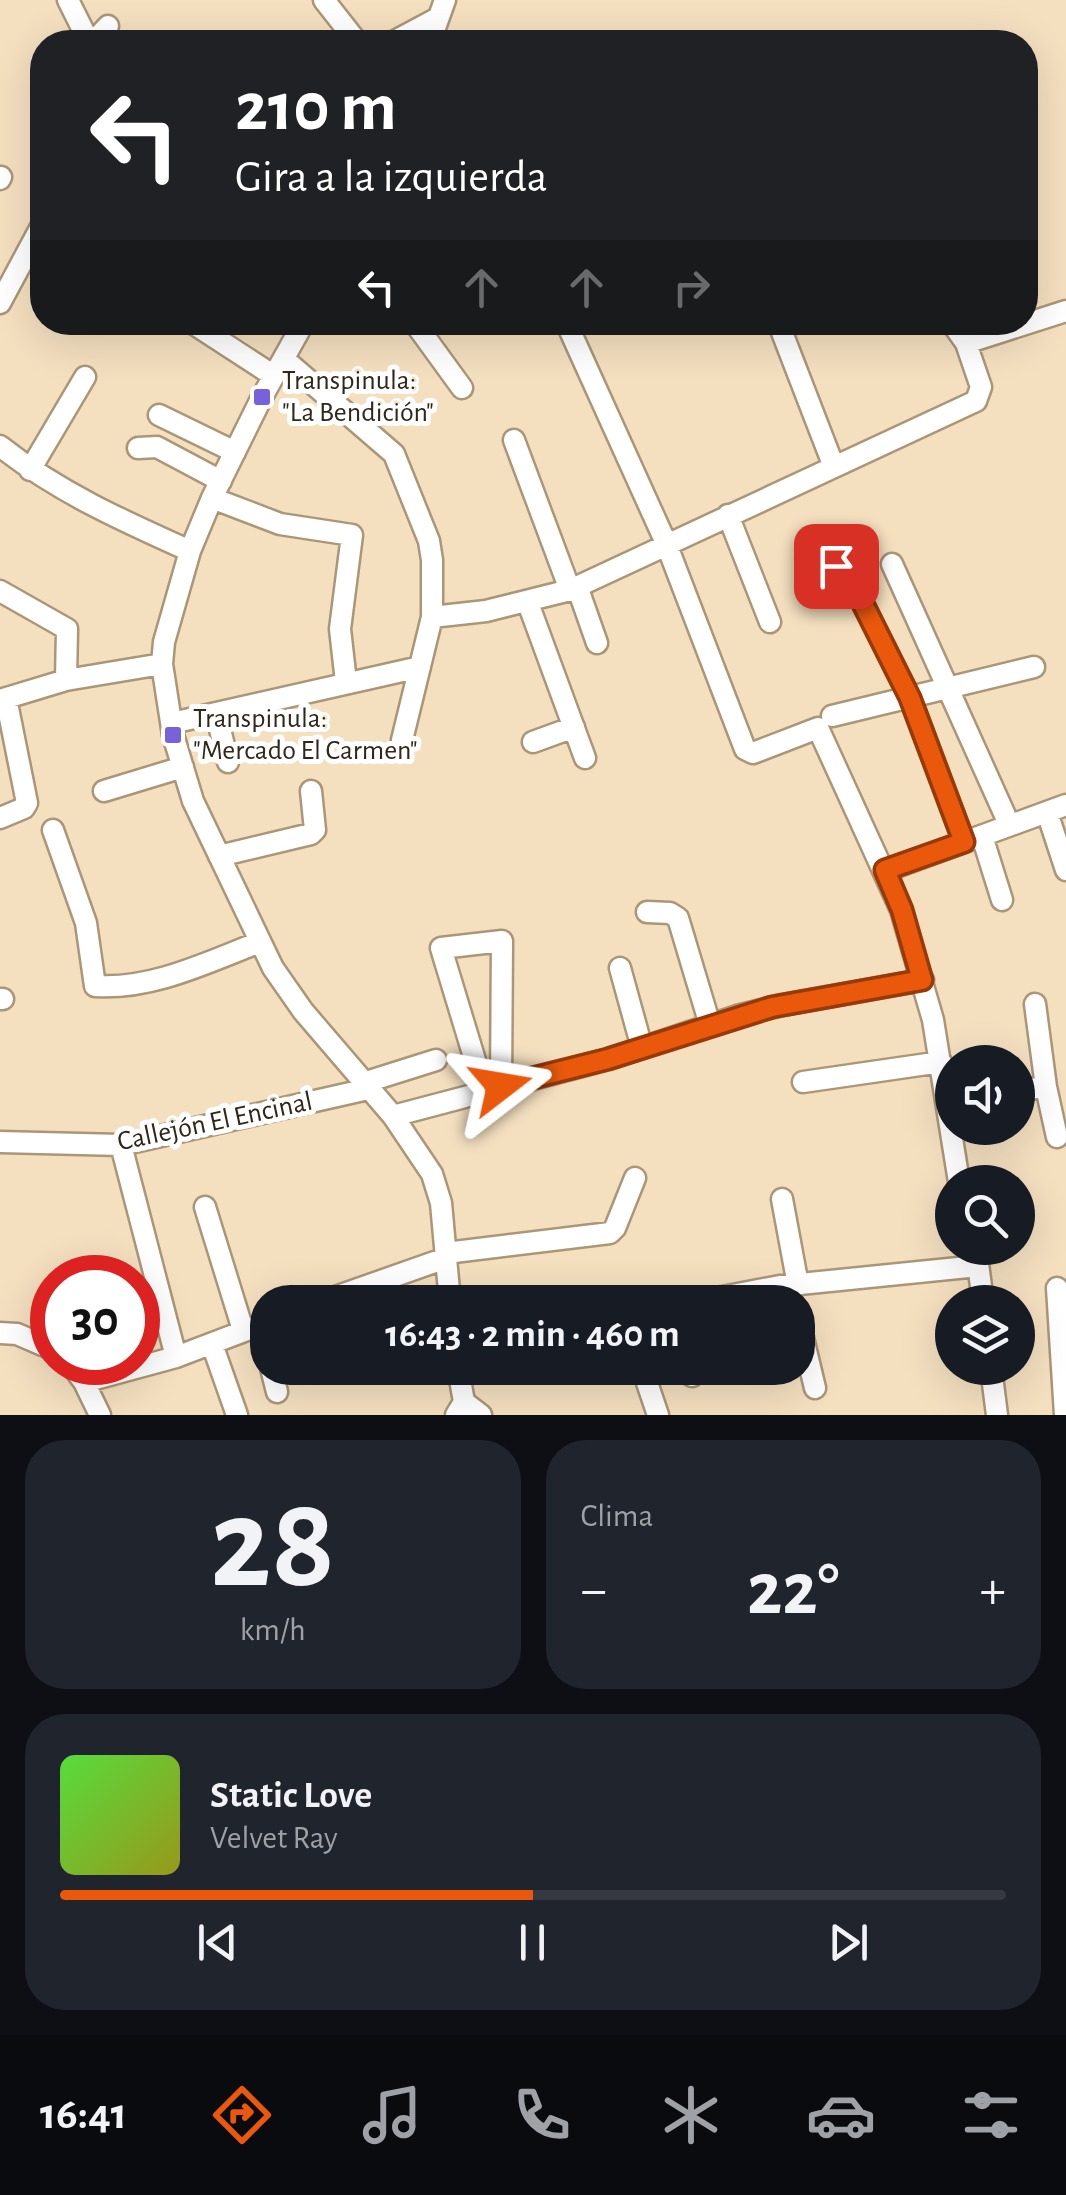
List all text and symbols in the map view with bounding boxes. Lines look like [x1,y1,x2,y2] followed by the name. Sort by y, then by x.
[70,70,200,200] icon: left
[235,73,397,143] text: 210 m
[235,155,548,200] text: Gira a la izquierda
[349,260,404,315] icon: left
[454,260,509,315] icon: ahead
[559,260,614,315] icon: ahead
[664,260,719,315] icon: right
[282,367,434,427] place label: Transpinula: "La Bendición"
[251,386,273,408] marker: Transpinula: "La Bendición"
[794,524,879,609] pin
[809,539,864,594] icon: arrive
[193,705,418,765] place label: Transpinula: "Mercado El Carmen"
[162,724,184,746] marker: Transpinula: "Mercado El Carmen"
[449,1034,553,1138] position arrow
[935,1045,1035,1385] map controls
[935,1045,1035,1145] button: sound
[115,1088,315,1156] street label: Callejón El Encinal
[935,1165,1035,1265] button: search
[30,1255,160,1385] speed limit sign: 30
[935,1285,1035,1385] button: layers
[385,1316,680,1354] text: 16:43 · 2 min · 460 m
[210,1481,335,1611] text: 28
[581,1500,653,1532] text: Clima
[747,1553,840,1628] text: 22°
[581,1563,607,1618] text: −
[980,1563,1006,1618] text: +
[240,1614,306,1646] text: km/h
[210,1777,372,1815] text: Static Love
[210,1822,338,1854] text: Velvet Ray
[190,1915,245,1970] icon: previous
[505,1915,560,1970] icon: pause
[821,1915,876,1970] icon: next
[207,2080,277,2150] icon: directions
[357,2080,427,2150] icon: music
[507,2080,577,2150] icon: phone
[656,2080,726,2150] icon: climate
[806,2080,876,2150] icon: car
[956,2080,1026,2150] icon: filters
[40,2092,127,2137] text: 16:41

